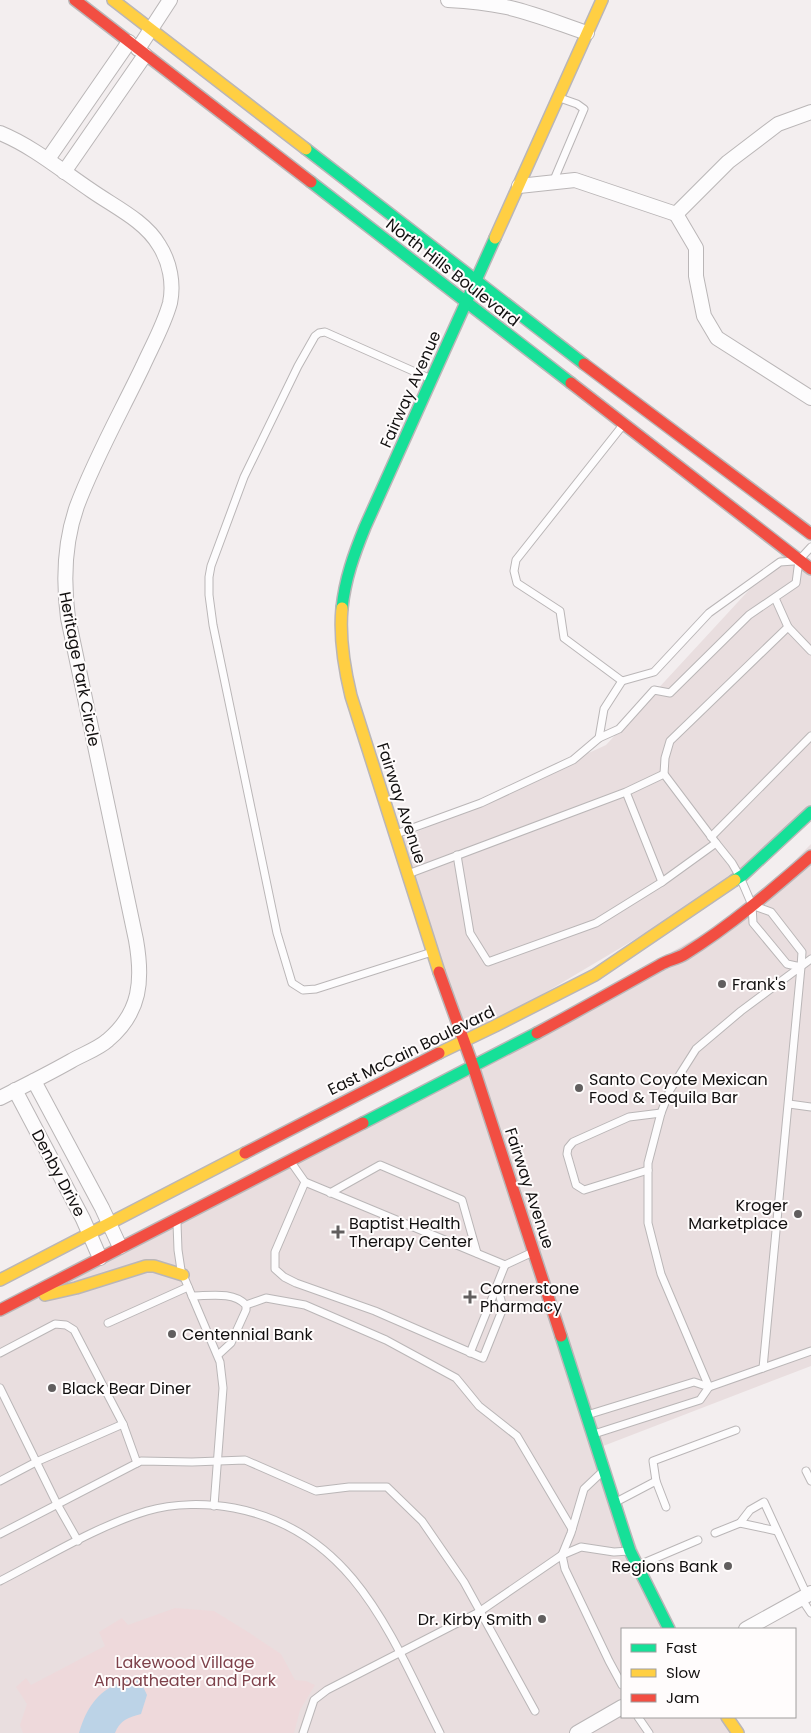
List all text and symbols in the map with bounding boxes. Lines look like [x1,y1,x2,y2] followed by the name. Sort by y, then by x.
[381,213,524,332] street label: North Hills Boulevard
[374,327,447,451] street label: Fairway Avenue
[53,590,106,748] street label: Heritage Park Circle
[371,740,432,867] street label: Fairway Avenue
[732,973,786,996] place label: Frank's
[716,978,728,990] marker: Frank's
[324,1000,499,1101] street label: East McCain Boulevard
[589,1068,768,1109] place label: Santo Coyote Mexican Food & Tequila Bar
[573,1082,585,1094] marker: Santo Coyote Mexican Food & Tequila Bar
[499,1125,560,1252] street label: Fairway Avenue
[26,1126,91,1221] street label: Denby Drive
[688,1194,788,1235] place label: Kroger Marketplace
[792,1208,804,1220] marker: Kroger Marketplace
[349,1212,473,1253] place label: Baptist Health Therapy Center
[331,1225,345,1239] marker: Baptist Health Therapy Center
[480,1277,579,1318] place label: Cornerstone Pharmacy
[464,1291,476,1303] marker: Cornerstone Pharmacy
[182,1323,314,1346] place label: Centennial Bank
[166,1328,178,1340] marker: Centennial Bank
[62,1377,191,1400] place label: Black Bear Diner
[46,1382,58,1394] marker: Black Bear Diner
[611,1555,719,1578] place label: Regions Bank
[722,1560,734,1572] marker: Regions Bank
[418,1608,532,1631] place label: Dr. Kirby Smith
[536,1613,548,1625] marker: Dr. Kirby Smith
[621,1628,796,1718] legend
[666,1637,697,1658] text: Fast
[94,1651,277,1692] park label: Lakewood Village Ampatheater and Park
[666,1662,701,1683] text: Slow
[666,1687,700,1708] text: Jam

